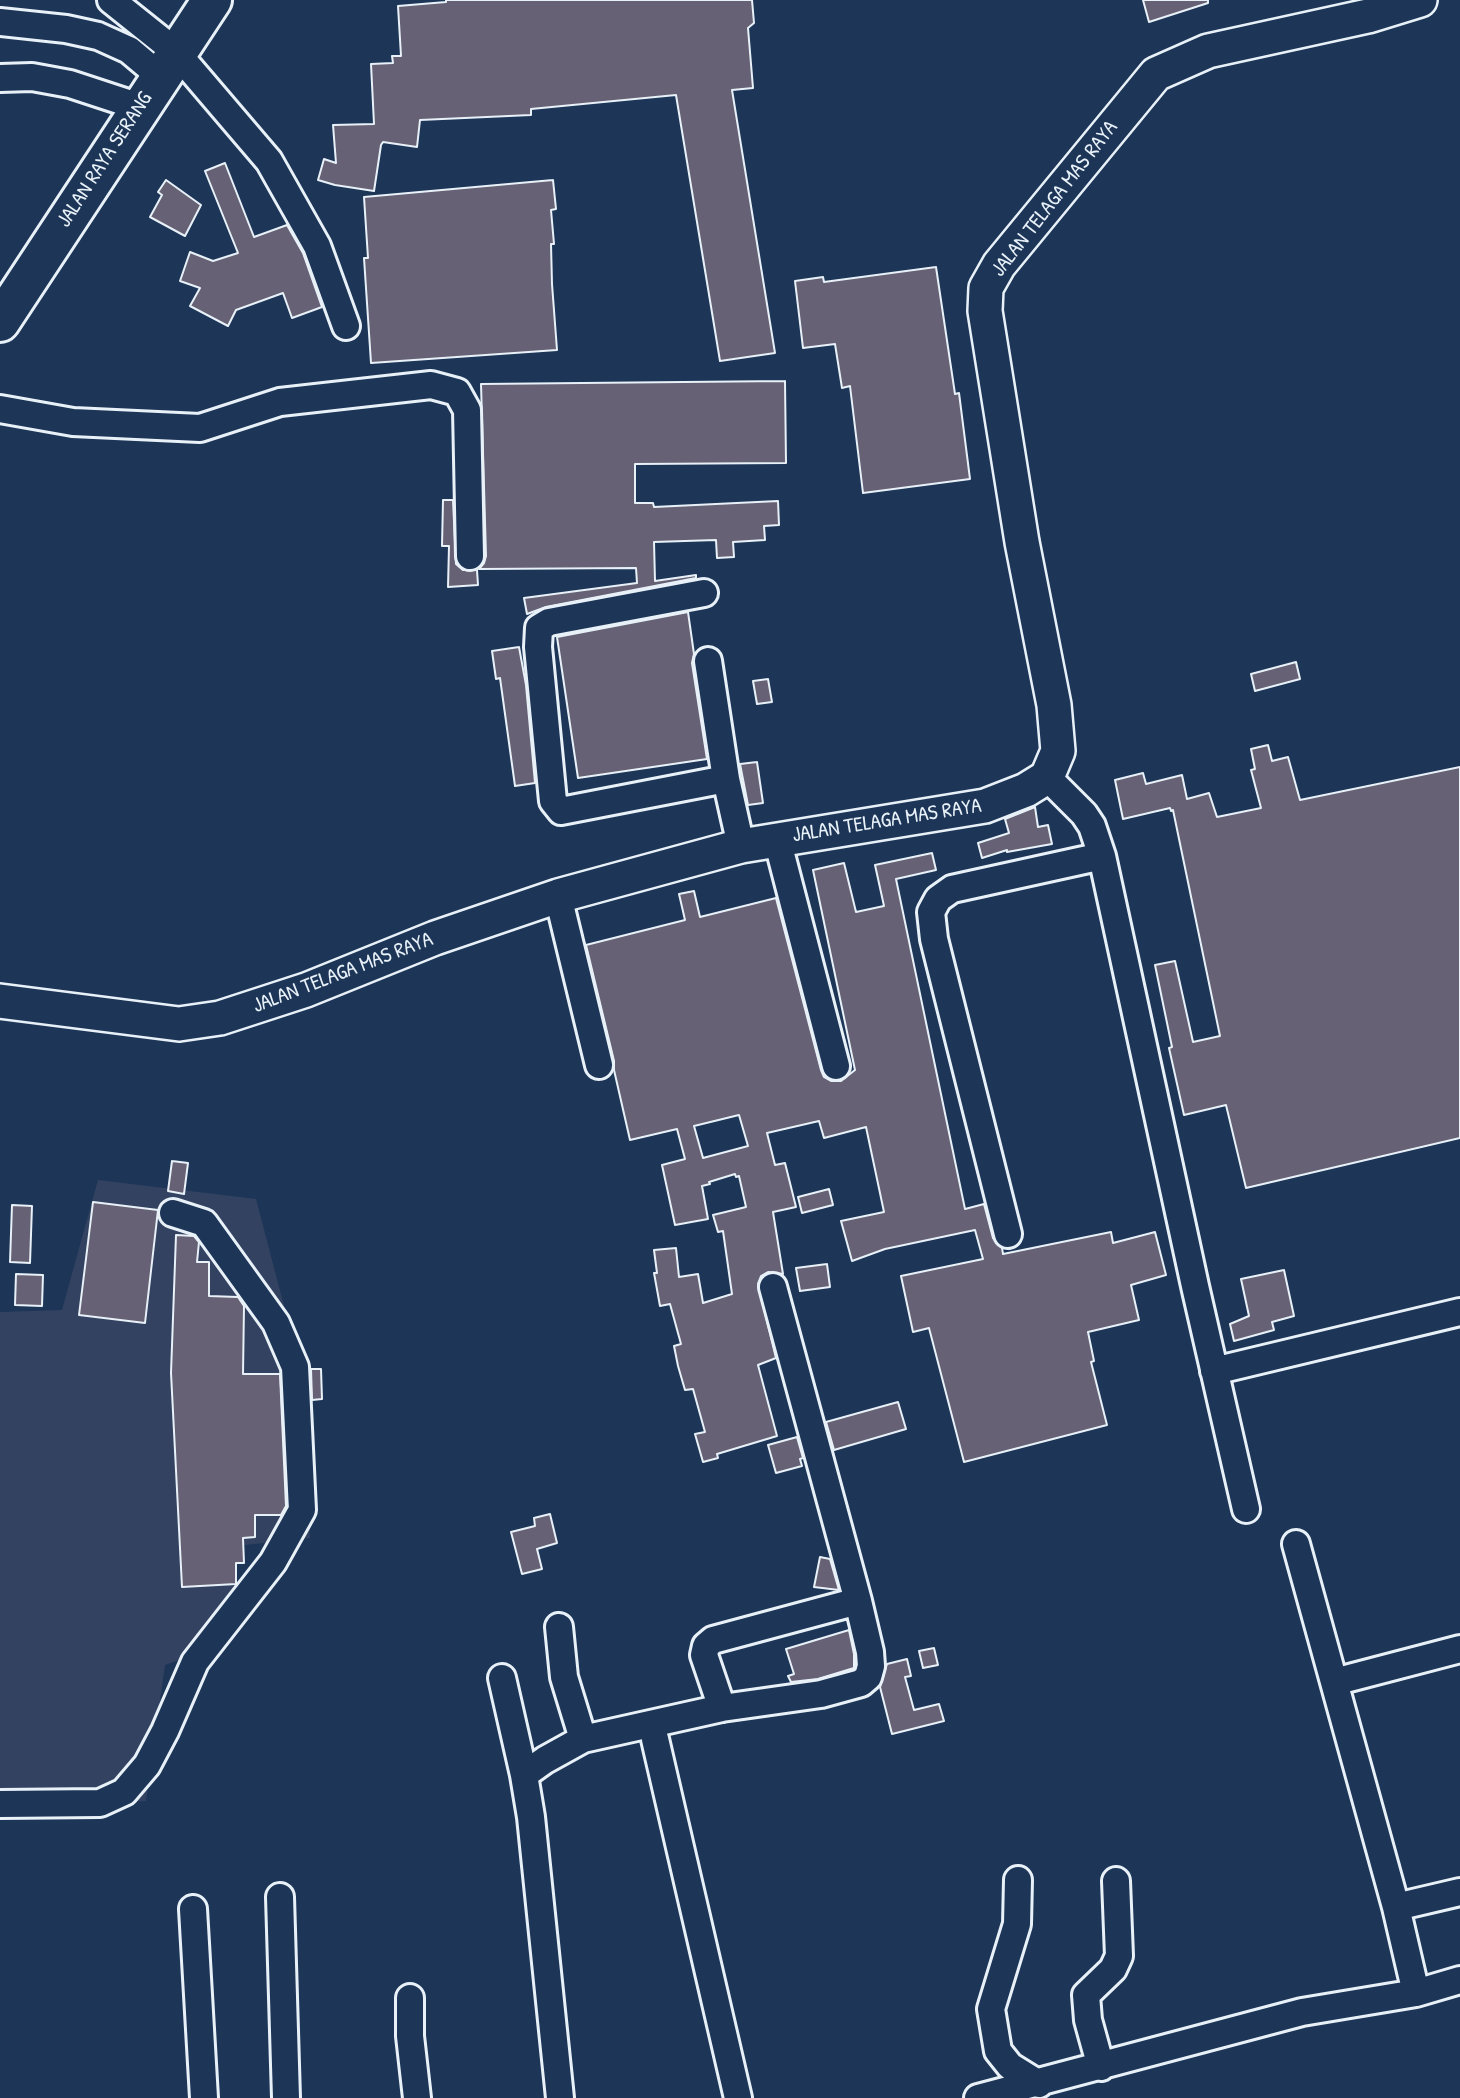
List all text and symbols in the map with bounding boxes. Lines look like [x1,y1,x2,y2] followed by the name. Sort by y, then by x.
[52,88,158,232] street label: JALAN RAYA SERANG
[986,116,1124,282] street label: JALAN TELAGA MAS RAYA
[791,794,983,848] street label: JALAN TELAGA MAS RAYA
[249,927,437,1019] street label: JALAN TELAGA MAS RAYA

